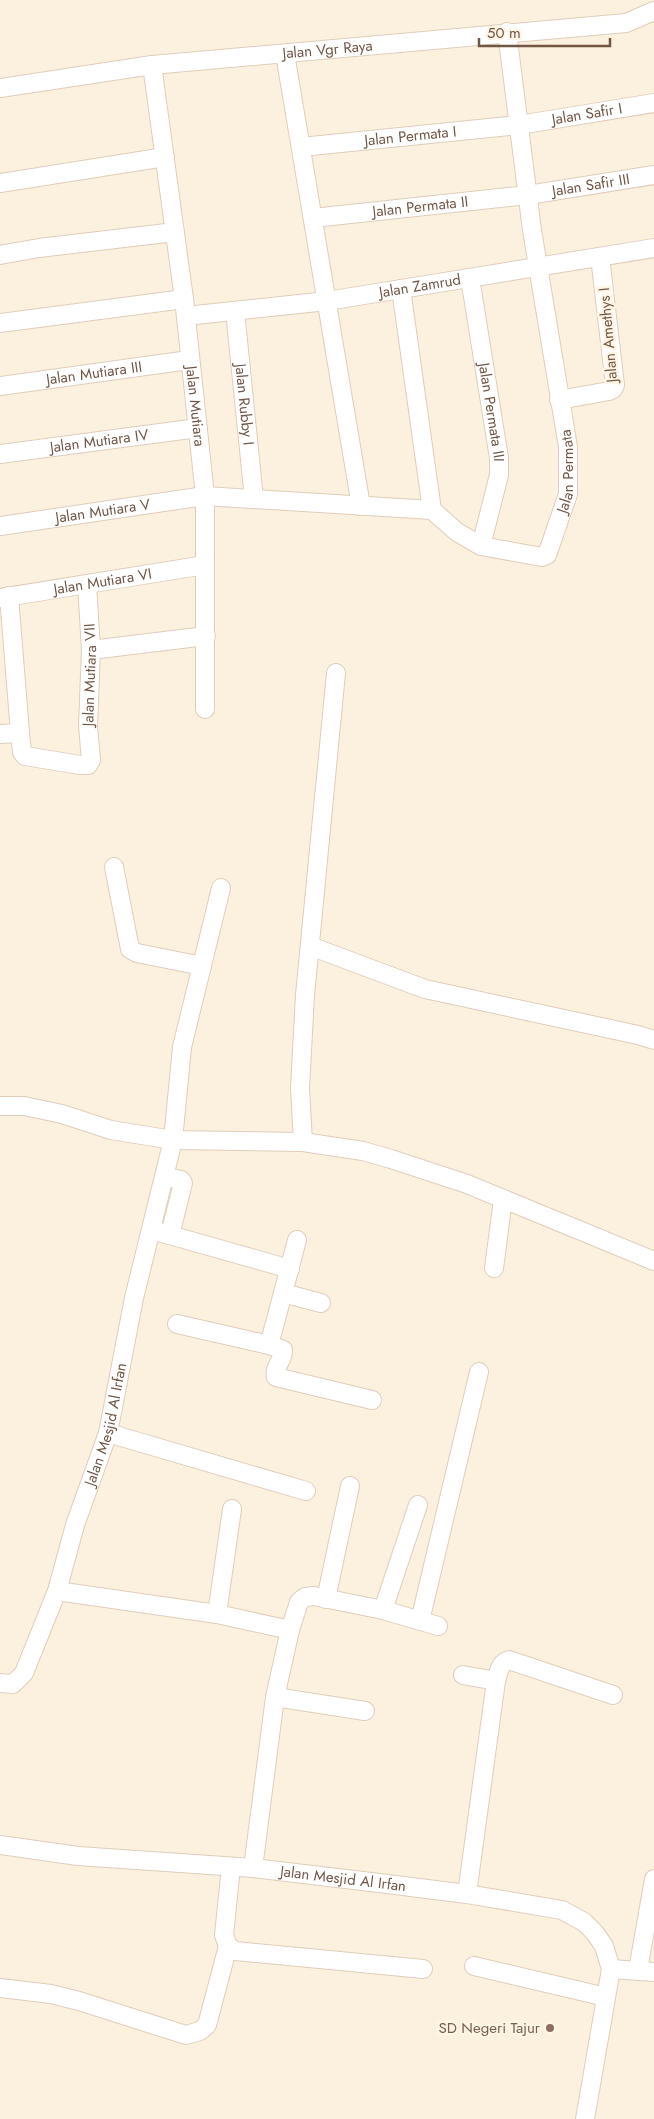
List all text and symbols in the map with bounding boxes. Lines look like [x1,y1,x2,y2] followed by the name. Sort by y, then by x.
[479,15,610,47] scale bar
[487,22,521,44] text: 50 m
[280,35,373,65] street label: Jalan Vgr Raya
[548,97,624,131] street label: Jalan Safir I
[361,120,458,152] street label: Jalan Permata I
[549,168,631,202] street label: Jalan Safir III
[369,190,469,223] street label: Jalan Permata II
[375,268,463,304] street label: Jalan Zamrud
[593,287,623,385] street label: Jalan Amethys I
[43,356,143,391] street label: Jalan Mutiara III
[473,359,510,462] street label: Jalan Permata III
[229,361,260,446] street label: Jalan Rubby I
[180,363,211,448] street label: Jalan Mutiara
[47,424,150,459] street label: Jalan Mutiara IV
[551,428,579,518] street label: Jalan Permata
[52,493,152,529] street label: Jalan Mutiara V
[50,563,153,601] street label: Jalan Mutiara VI
[77,623,102,729] street label: Jalan Mutiara VII
[78,1361,132,1491] street label: Jalan Mesjid Al Irfan
[277,1860,407,1897] street label: Jalan Mesjid Al Irfan
[438,2017,541,2039] place label: SD Negeri Tajur
[544,2022,556,2034] marker: SD Negeri Tajur

